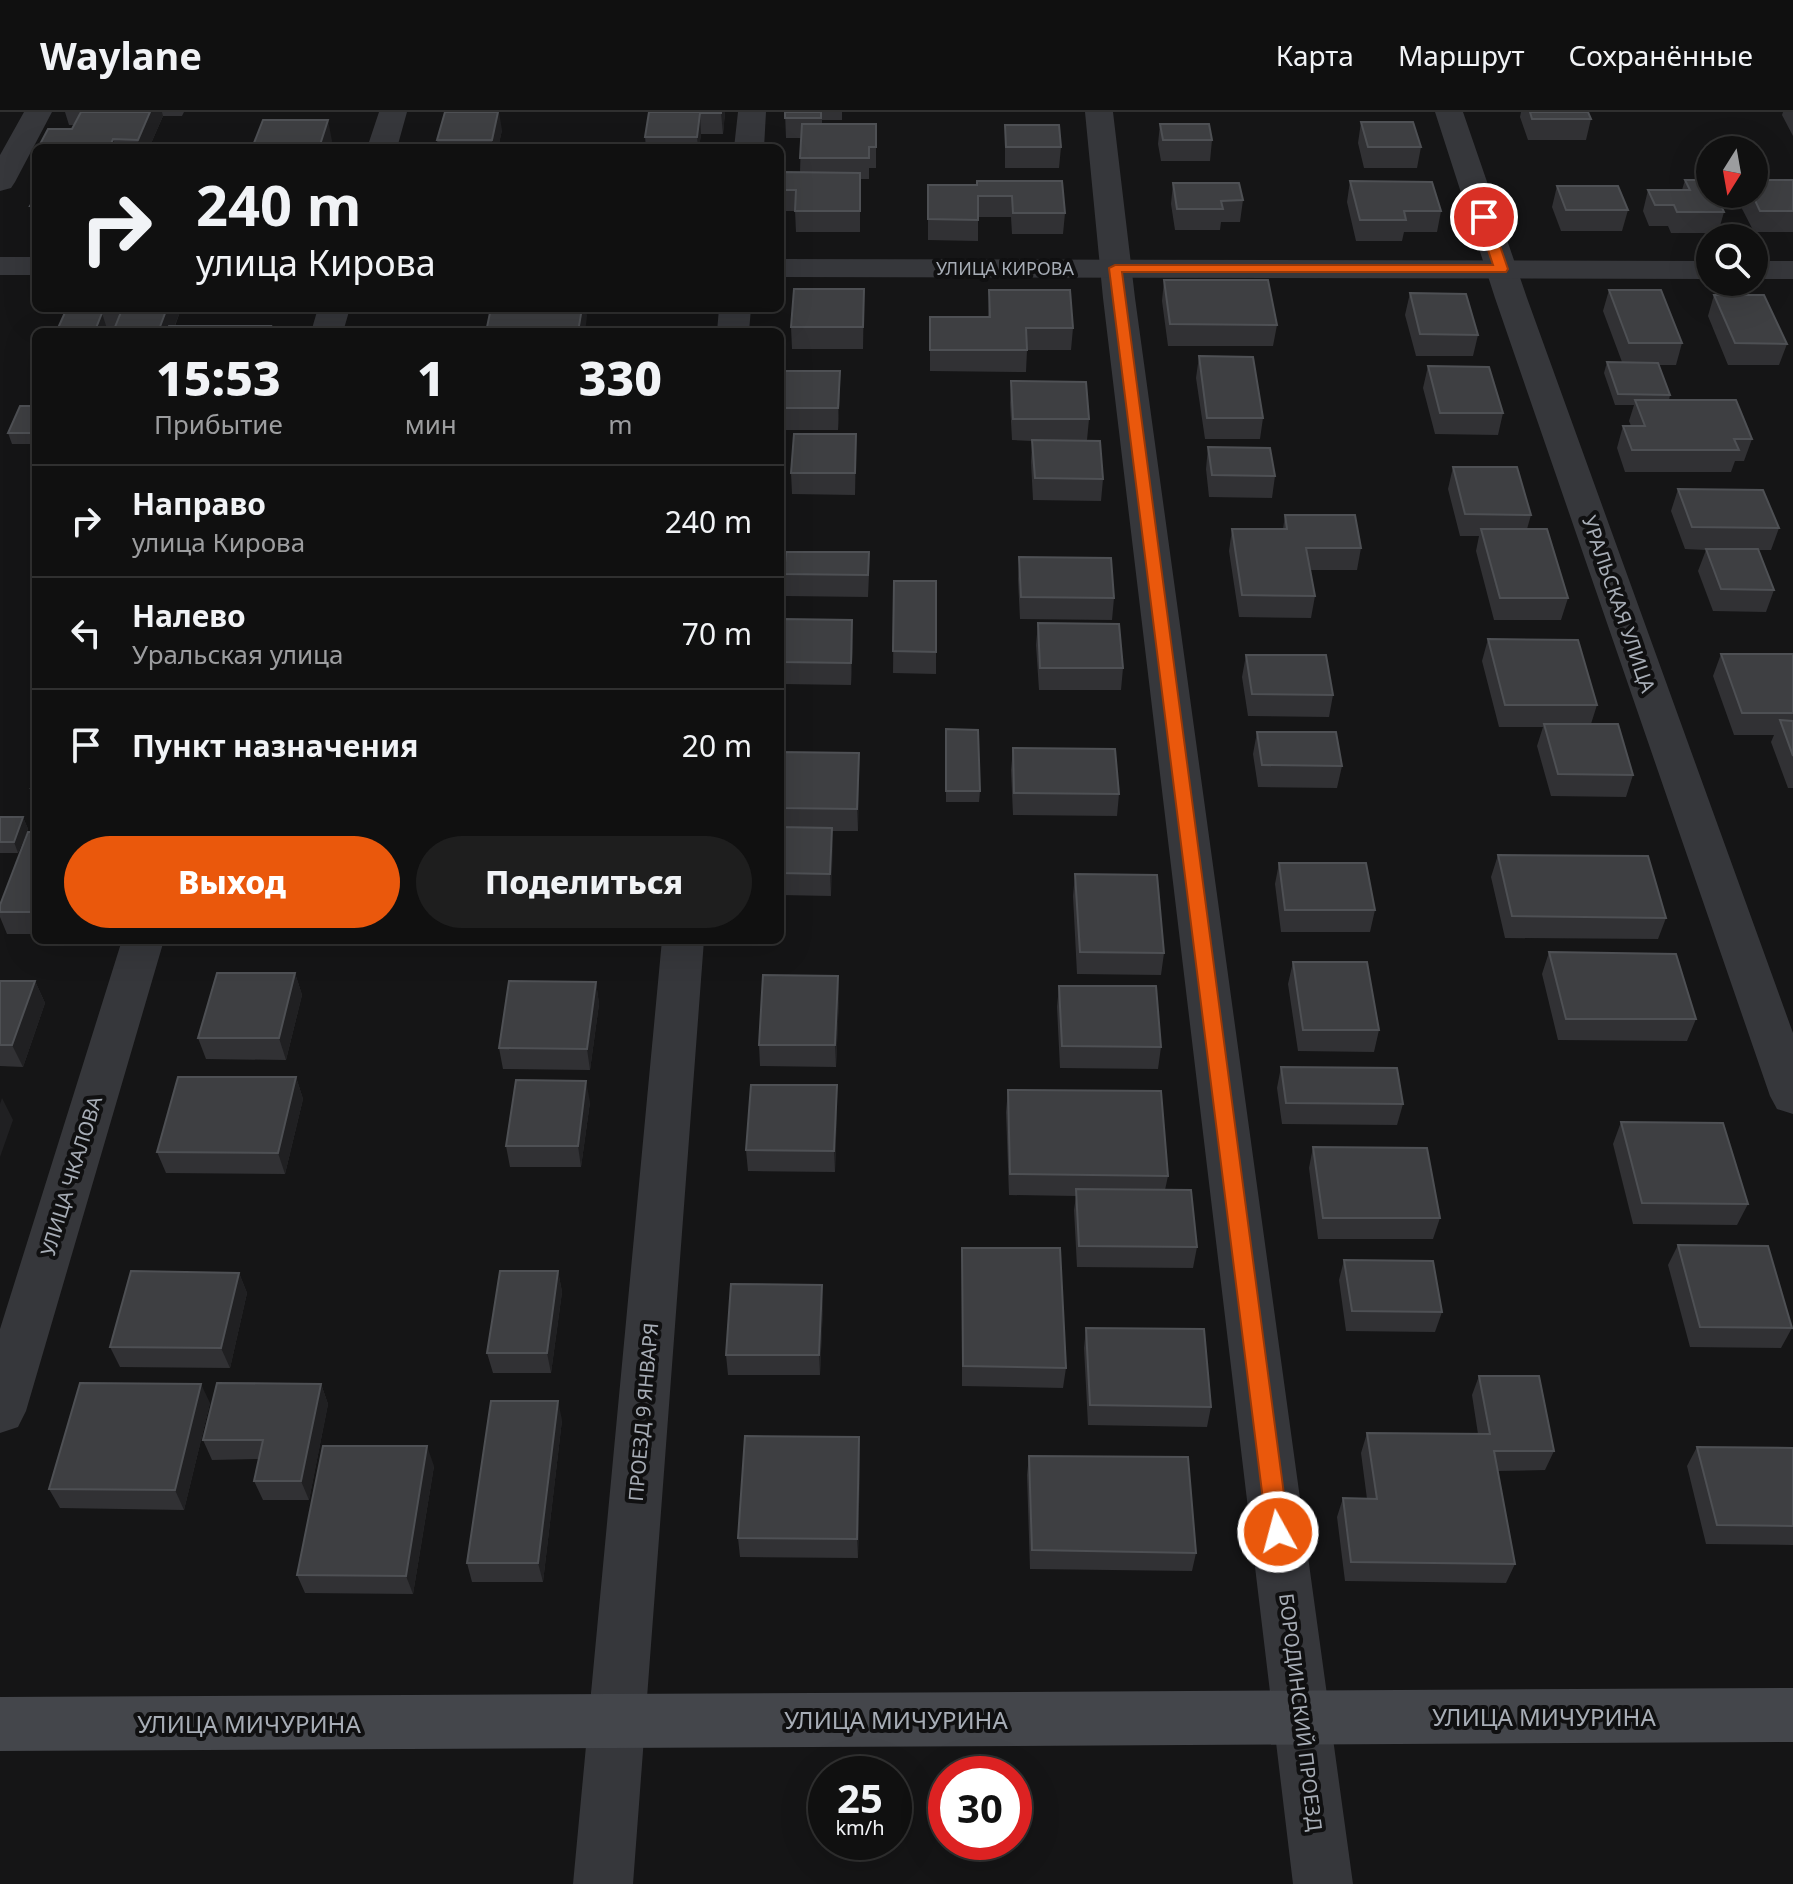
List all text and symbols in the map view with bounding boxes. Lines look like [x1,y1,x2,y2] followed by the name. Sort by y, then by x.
[40,29,202,81] text: Waylane
[1276,36,1354,74] text: Карта
[1398,36,1524,74] text: Маршрут
[1568,36,1753,74] text: Сохранённые
[1696,136,1768,208] north arrow
[1696,136,1768,296] map controls
[196,166,361,242] text: 240 m
[64,176,168,280] icon: right
[1450,183,1518,251] pin
[1462,195,1506,239] icon: arrive
[1696,224,1768,296] button: search
[196,238,436,287] text: улица Кирова
[936,256,1074,280] street label: УЛИЦА КИРОВА
[156,345,281,410] text: 15:53
[417,345,445,410] text: 1
[579,345,662,410] text: 330
[154,406,283,442] text: Прибытие
[405,406,457,442] text: мин
[608,406,633,442] text: m
[132,483,266,524] text: Направо
[64,499,108,543] icon: right
[665,501,752,542] text: 240 m
[1576,512,1662,696] street label: УРАЛЬСКАЯ УЛИЦА
[132,524,305,560] text: улица Кирова
[132,595,246,636] text: Налево
[64,611,108,655] icon: left
[682,613,752,654] text: 70 m
[132,636,343,672] text: Уральская улица
[64,723,108,767] icon: arrive
[132,725,418,766] text: Пункт назначения
[682,725,752,766] text: 20 m
[64,836,400,928] button: Выход
[416,836,752,928] button: Поделиться
[34,1092,108,1259] street label: УЛИЦА ЧКАЛОВА
[622,1322,664,1502] street label: ПРОЕЗД 9 ЯНВАРЯ
[1236,1490,1320,1574] position arrow
[1273,1592,1329,1833] street label: БОРОДИНСКИЙ ПРОЕЗД
[1432,1700,1656,1733] street label: УЛИЦА МИЧУРИНА
[784,1703,1008,1736] street label: УЛИЦА МИЧУРИНА
[137,1707,361,1740] street label: УЛИЦА МИЧУРИНА
[928,1756,1032,1860] speed limit sign: 30
[837,1770,883,1825] text: 25
[835,1814,885,1841] text: km/h

